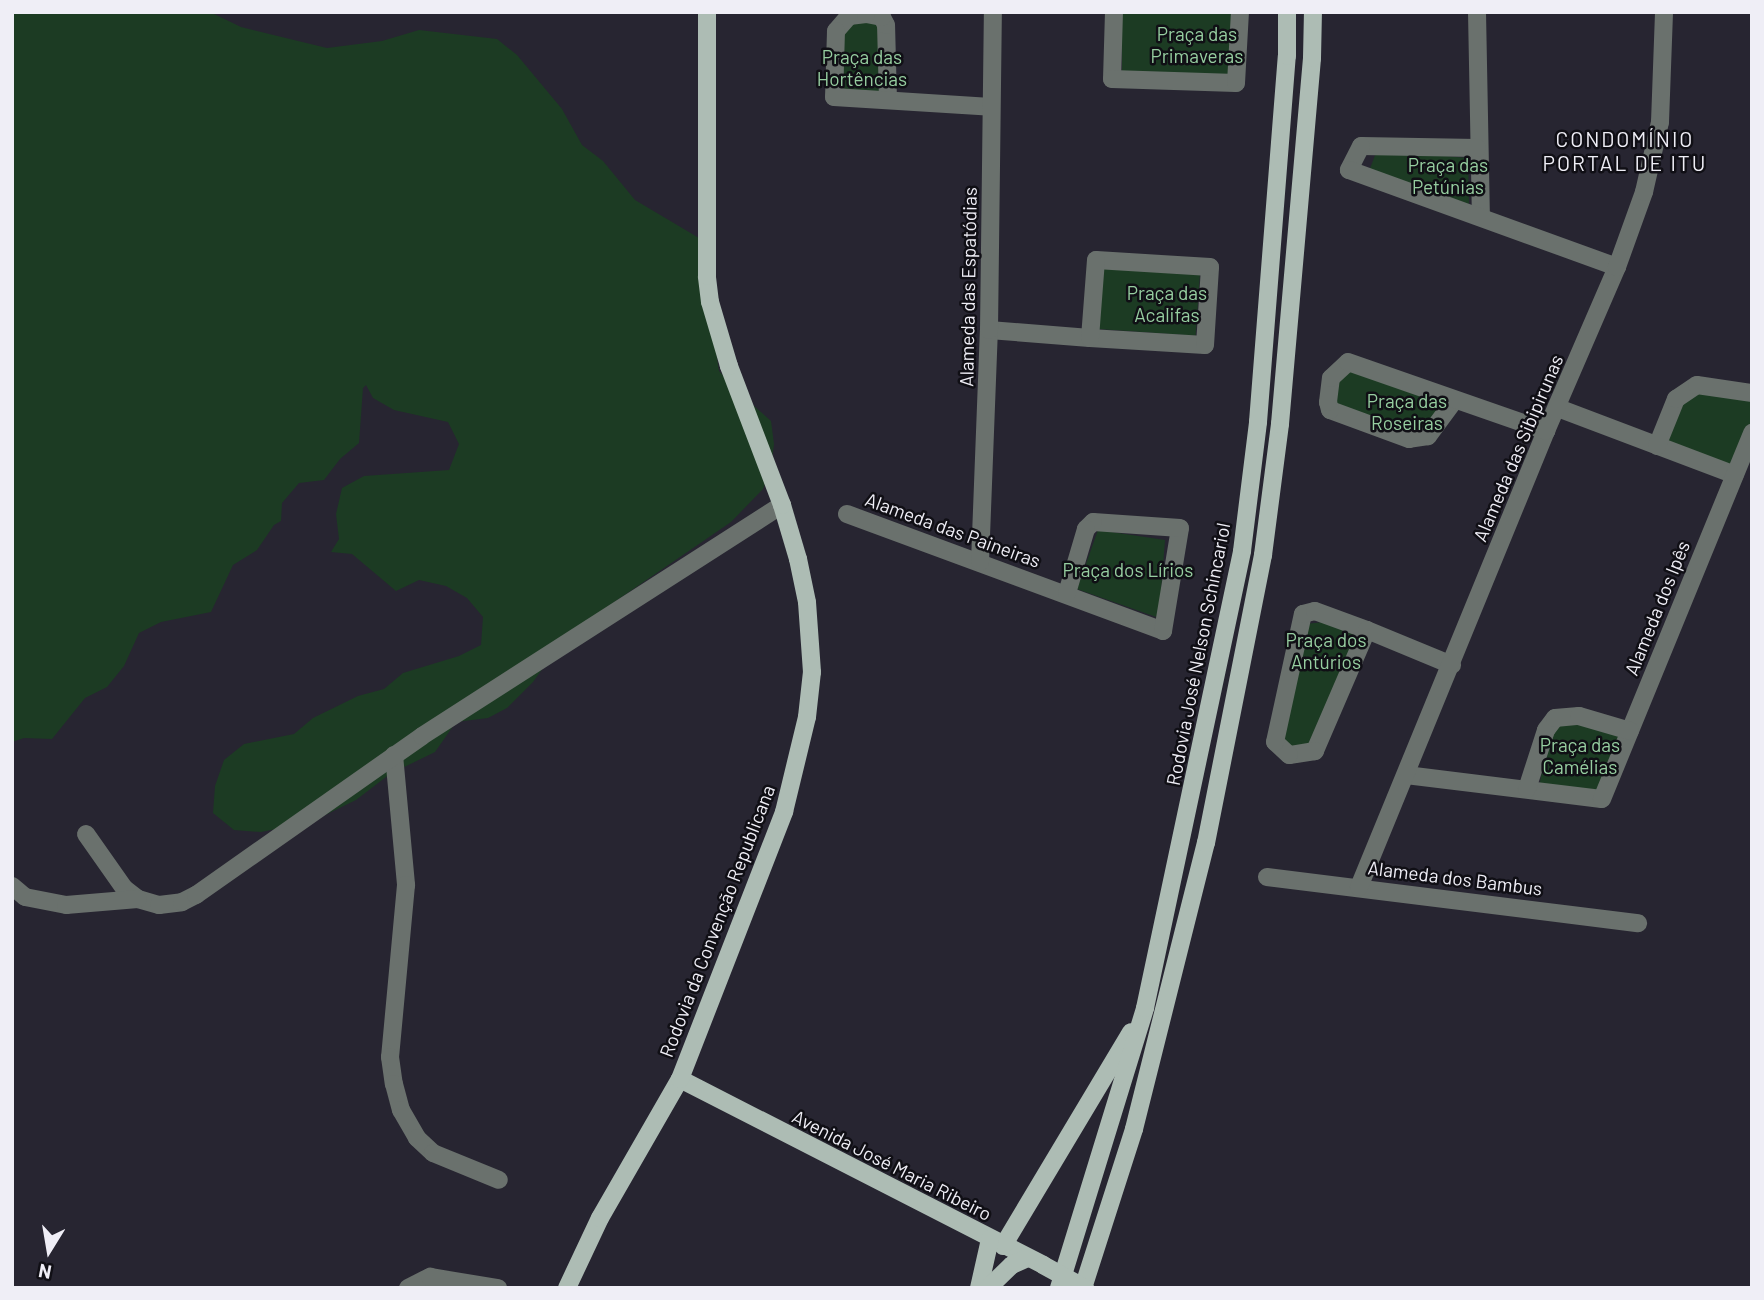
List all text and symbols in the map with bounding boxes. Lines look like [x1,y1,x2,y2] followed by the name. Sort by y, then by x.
[1151,23,1243,67] park label: Praça das Primaveras
[817,46,907,90] park label: Praça das Hortências
[1544,126,1706,176] district label: CONDOMÍNIO PORTAL DE ITU
[1408,154,1488,198] park label: Praça das Petúnias
[955,187,981,387] street label: Alameda das Espatódias
[1127,282,1207,326] park label: Praça das Acalifas
[1468,351,1568,545] street label: Alameda das Sibipirunas
[1367,390,1447,434] park label: Praça das Roseiras
[862,488,1044,572] street label: Alameda das Paineiras
[1161,521,1235,787] street label: Rodovia José Nelson Schincariol
[1620,537,1694,679] street label: Alameda dos Ipês
[1063,559,1193,581] park label: Praça dos Lírios
[1285,629,1367,673] park label: Praça dos Antúrios
[1540,734,1620,778] park label: Praça das Camélias
[654,782,780,1060] street label: Rodovia da Convenção Republicana
[1366,856,1544,900] street label: Alameda dos Bambus
[789,1105,995,1225] street label: Avenida José Maria Ribeiro
[14,1216,84,1286] north arrow
[37,1260,53,1285] text: N

